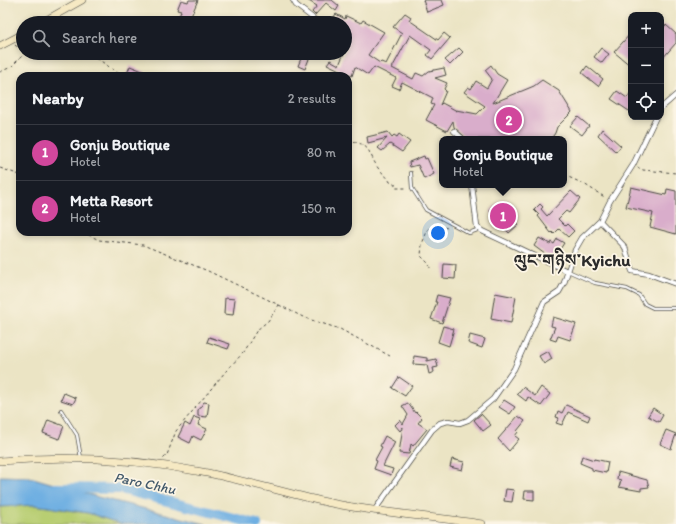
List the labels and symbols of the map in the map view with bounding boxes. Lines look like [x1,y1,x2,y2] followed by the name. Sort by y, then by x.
[496,105,522,135] pin: 2
[490,201,516,231] pin: 1
[428,223,448,243] your location
[514,247,631,275] district label: ལུང་གཉིས་Kyichu
[113,469,177,498] water label: Paro Chhu

